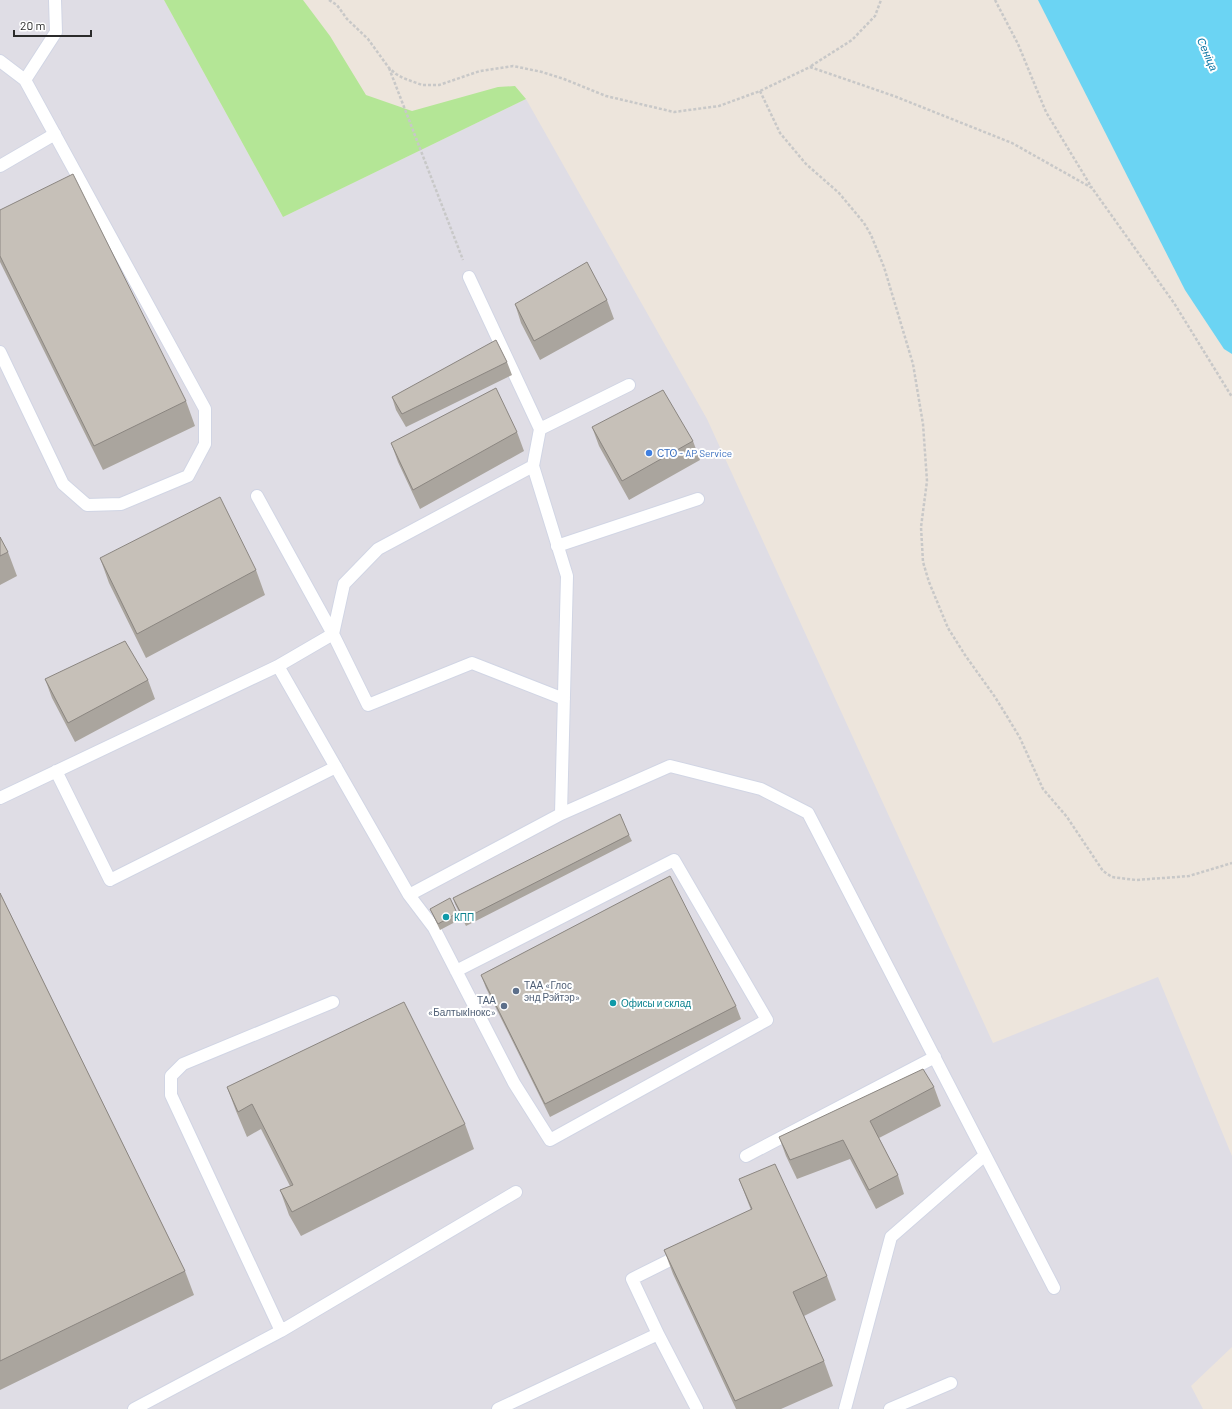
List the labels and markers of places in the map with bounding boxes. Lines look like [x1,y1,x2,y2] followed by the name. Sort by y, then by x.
[657,447,732,459] place label: СТО - AP Service
[644,448,654,458] marker: СТО - AP Service
[454,911,474,923] place label: КПП
[441,912,451,922] marker: КПП
[524,979,580,1003] place label: ТАА «Глос энд Рэйтэр»
[511,986,521,996] marker: ТАА «Глос энд Рэйтэр»
[428,994,496,1018] place label: ТАА «БалтыкІнокс»
[621,997,691,1009] place label: Офисы и склад
[608,998,618,1008] marker: Офисы и склад
[499,1001,509,1011] marker: ТАА «БалтыкІнокс»

